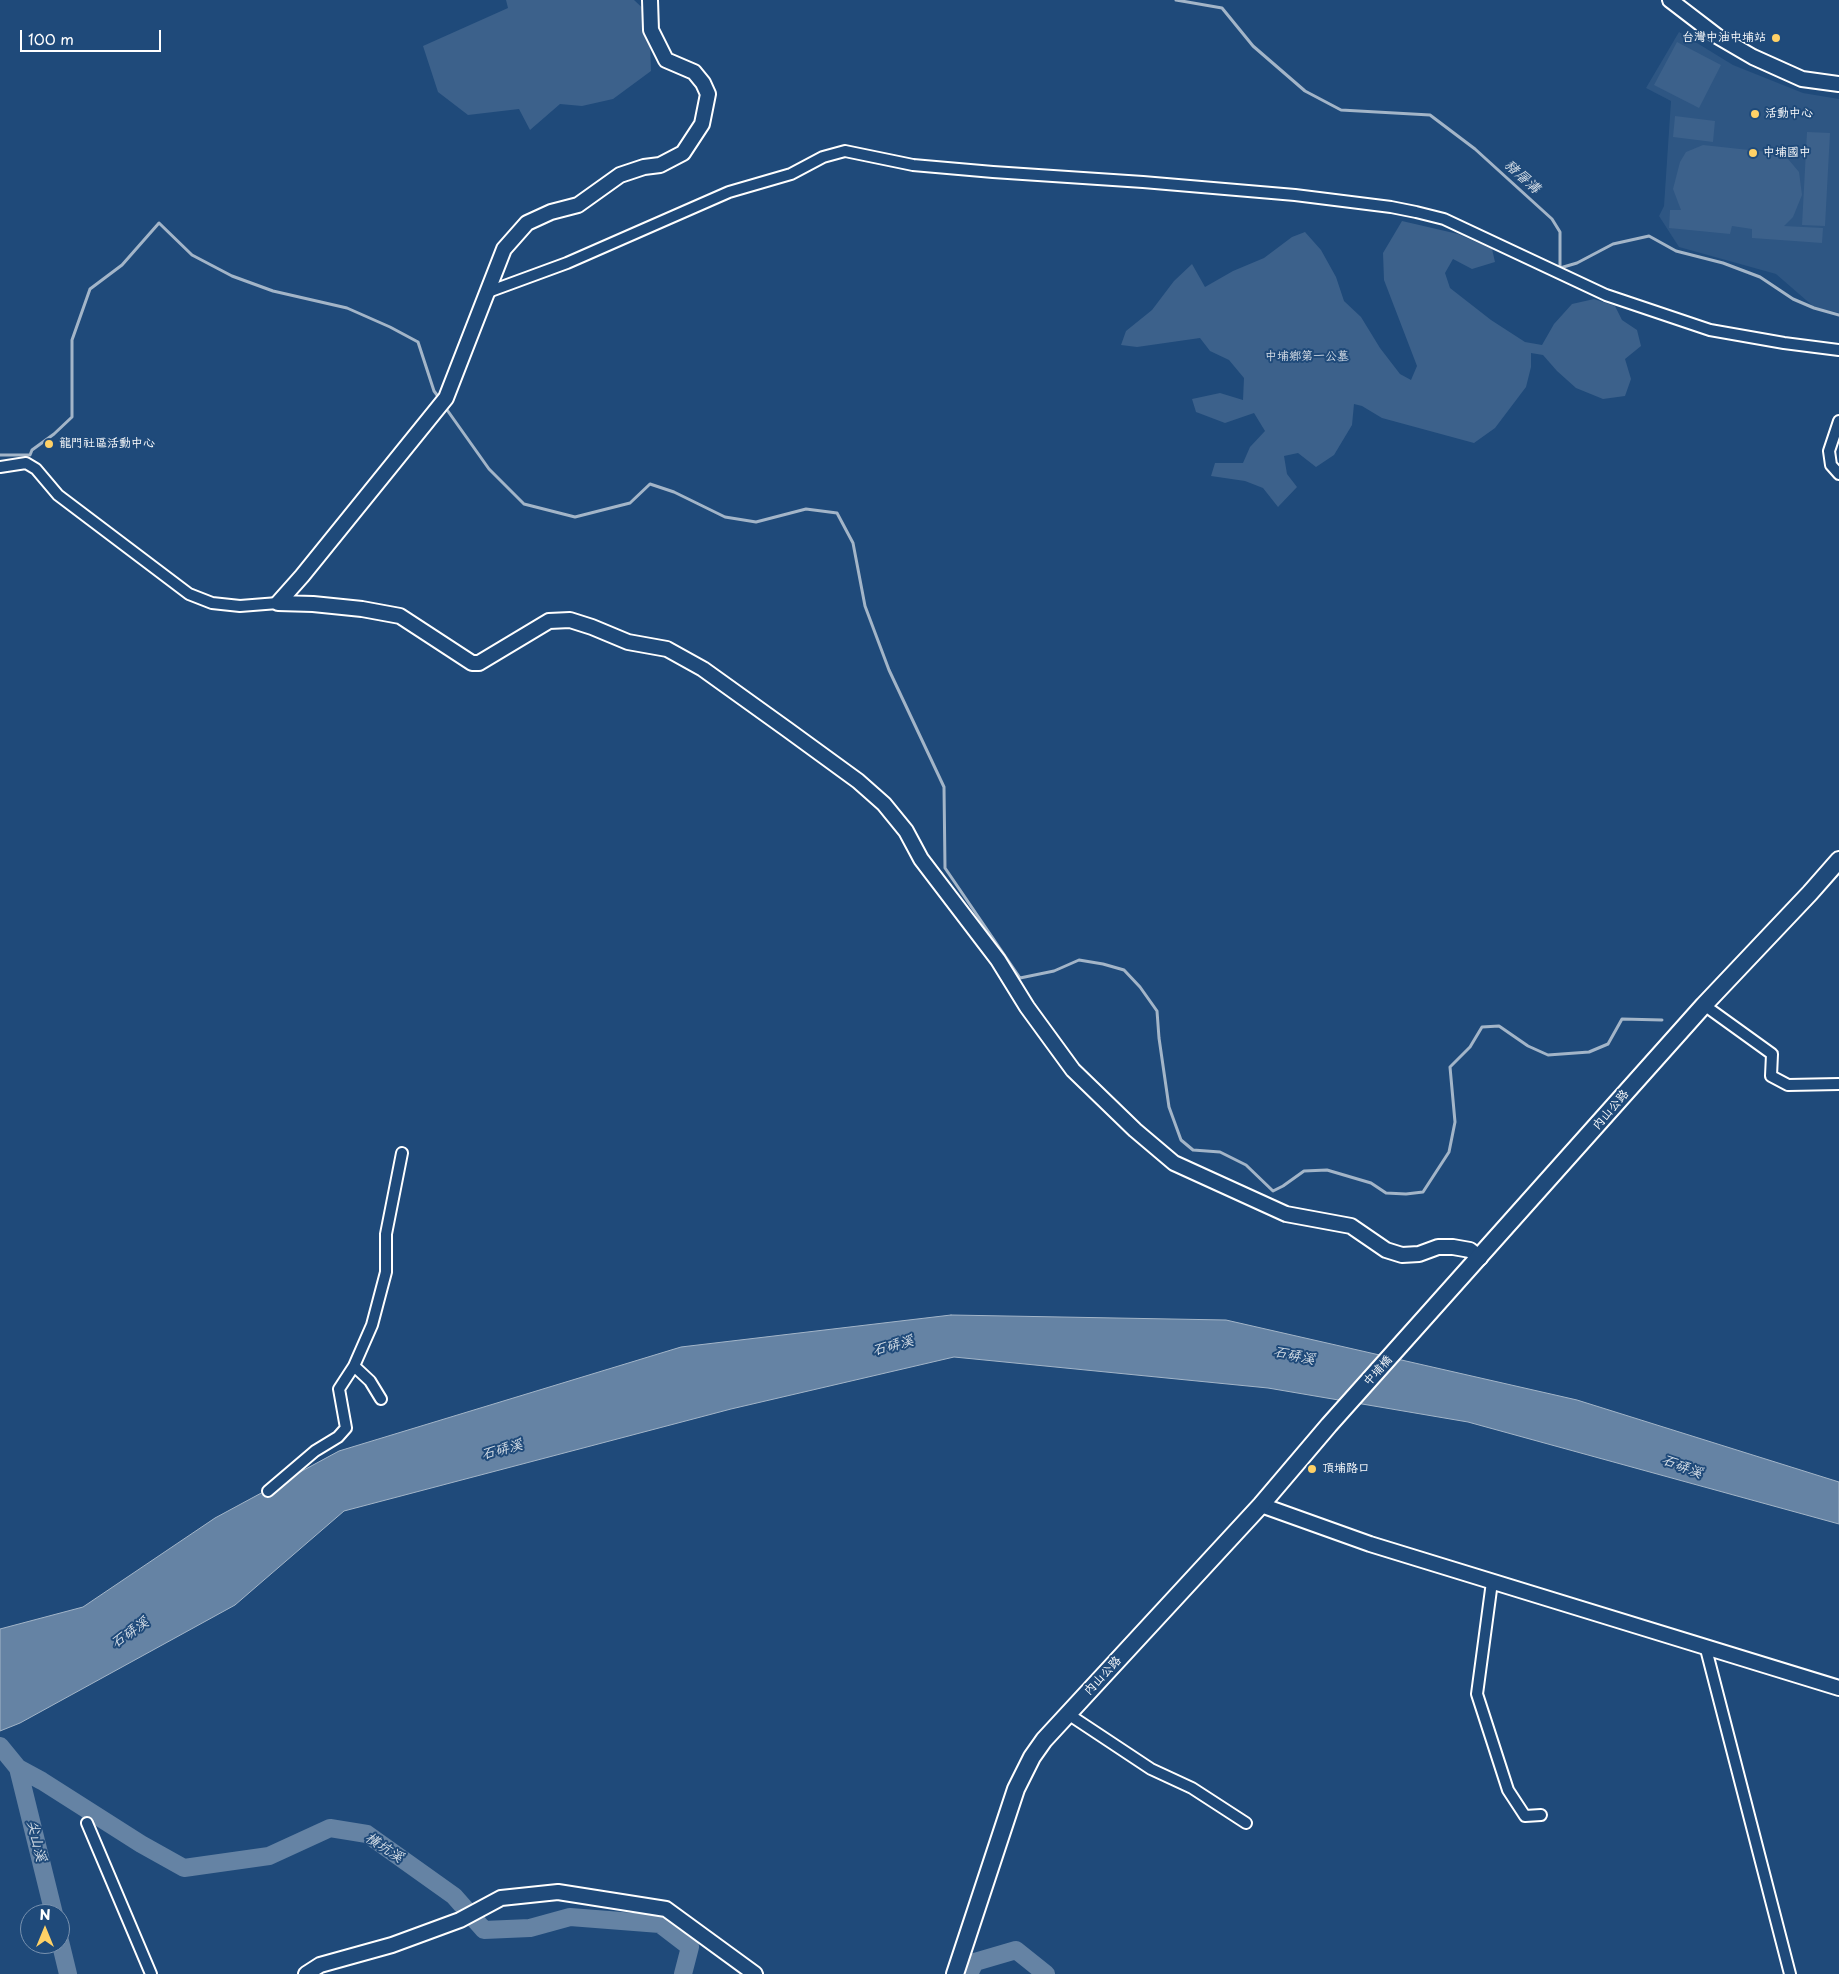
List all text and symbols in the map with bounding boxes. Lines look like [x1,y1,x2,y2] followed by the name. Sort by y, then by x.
[22,20,164,52] scale bar
[28,27,74,50] text: 100 m
[1682,31,1766,45] place label: 台灣中油中埔站
[1770,32,1782,44] marker: 台灣中油中埔站
[1765,107,1813,121] place label: 活動中心
[1749,108,1761,120] marker: 活動中心
[1763,146,1811,160] place label: 中埔國中
[1747,147,1759,159] marker: 中埔國中
[1501,157,1543,197] water label: 豬屠溝
[1265,350,1349,364] park label: 中埔鄉第一公墓
[59,437,155,451] place label: 龍門社區活動中心
[43,438,55,450] marker: 龍門社區活動中心
[1590,1087,1632,1133] street label: 內山公路
[871,1332,915,1360] water label: 石硦溪
[1272,1343,1316,1369] water label: 石硦溪
[1361,1353,1395,1389] street label: 中埔橋
[480,1436,524,1464] water label: 石硦溪
[1659,1452,1705,1482] water label: 石硦溪
[1322,1462,1370,1476] place label: 頂埔路口
[1306,1463,1318,1475] marker: 頂埔路口
[108,1614,152,1652] water label: 石硦溪
[1081,1654,1125,1698] street label: 內山公路
[23,1819,49,1863] water label: 尖山溪
[362,1830,406,1866] water label: 橫坑溪
[20,1904,70,1954] north arrow
[39,1904,51,1925] text: N

